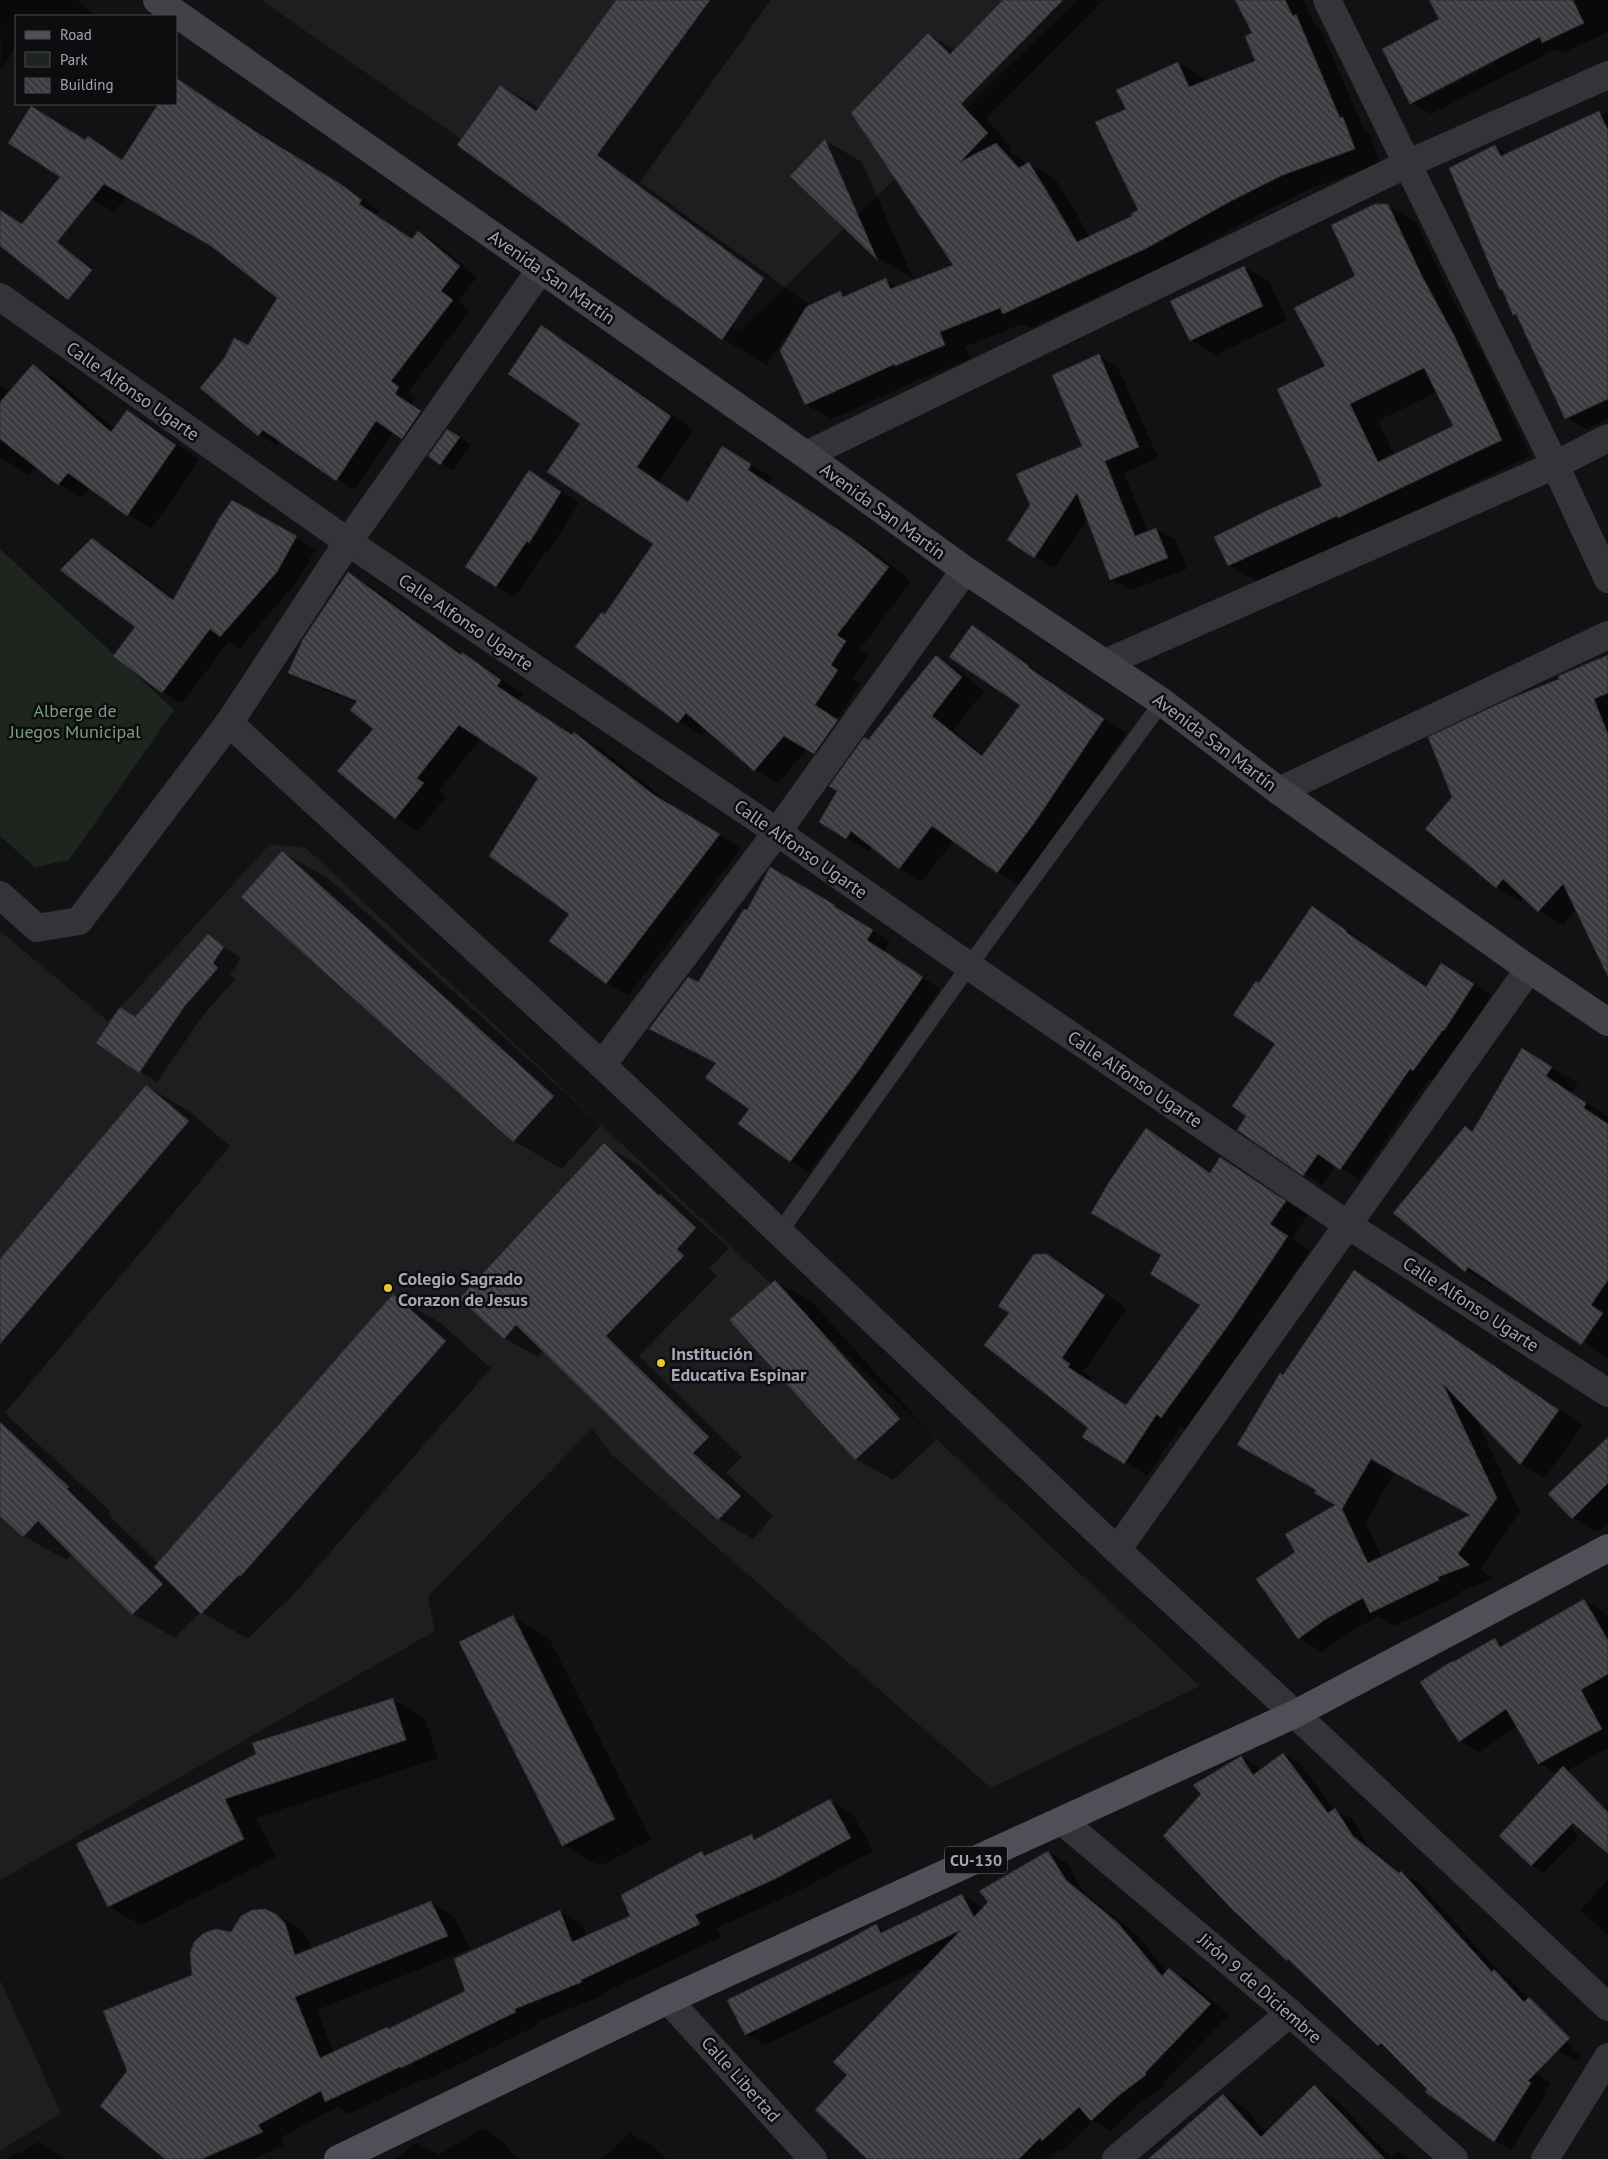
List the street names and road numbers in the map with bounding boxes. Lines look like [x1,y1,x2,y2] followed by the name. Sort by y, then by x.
[484,225,620,329] street label: Avenida San Martín
[62,336,204,446] street label: Calle Alfonso Ugarte
[816,458,950,564] street label: Avenida San Martín
[394,568,538,676] street label: Calle Alfonso Ugarte
[1148,688,1282,796] street label: Avenida San Martín
[730,794,872,904] street label: Calle Alfonso Ugarte
[1063,1025,1207,1133] street label: Calle Alfonso Ugarte
[1399,1251,1543,1357] street label: Calle Alfonso Ugarte
[945,1846,1007,1874] road number: CU-130
[1192,1927,1327,2048] street label: Jirón 9 de Diciembre
[696,2031,786,2127] street label: Calle Libertad

